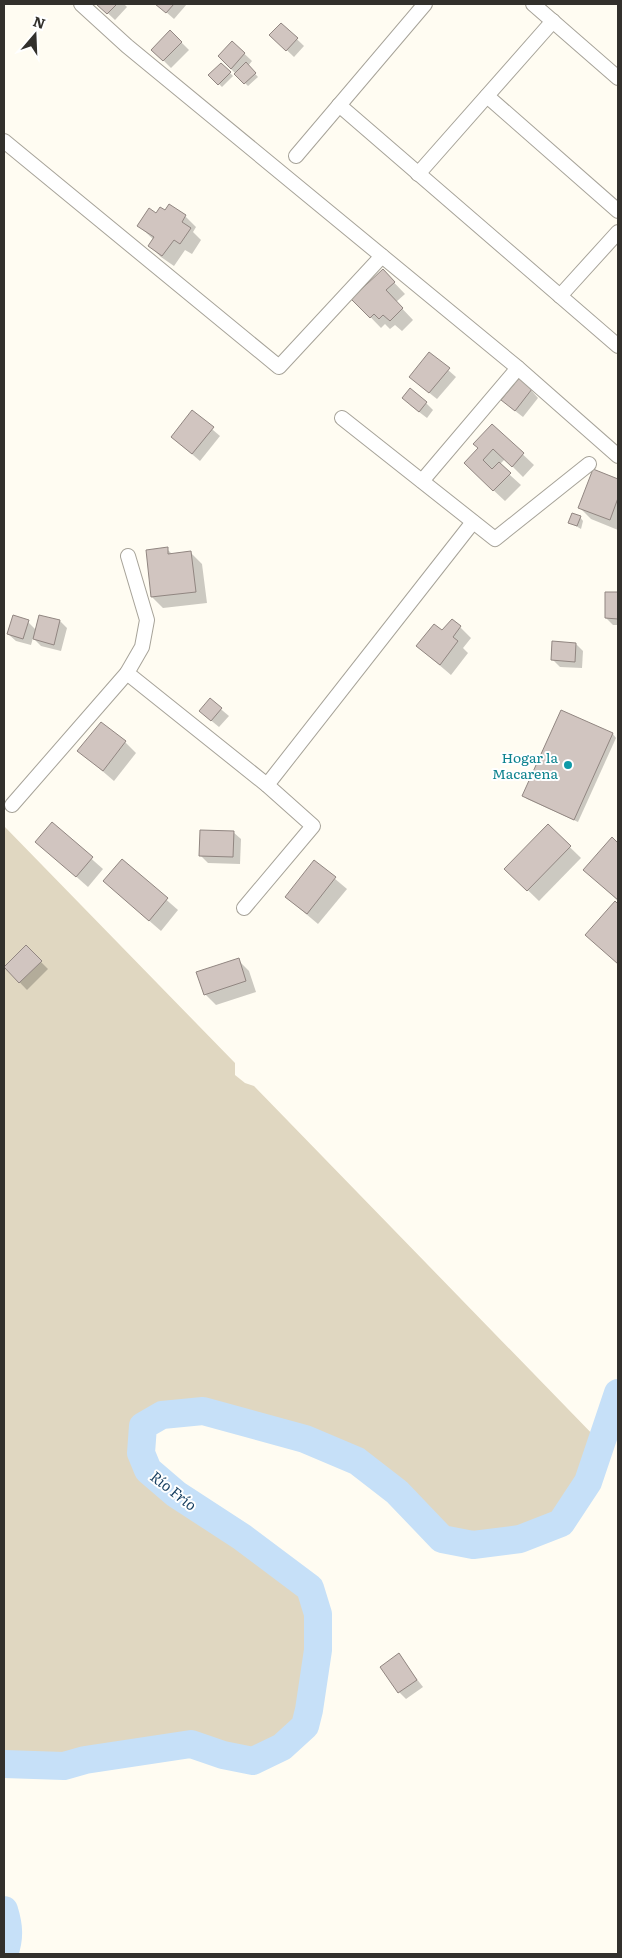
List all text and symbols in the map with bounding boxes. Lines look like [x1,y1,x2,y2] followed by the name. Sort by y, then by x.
[10,10,60,60] north arrow
[31,10,49,33] text: N
[492,747,558,783] place label: Hogar la Macarena
[562,759,574,771] marker: Hogar la Macarena
[146,1465,202,1515] water label: Río Frío

